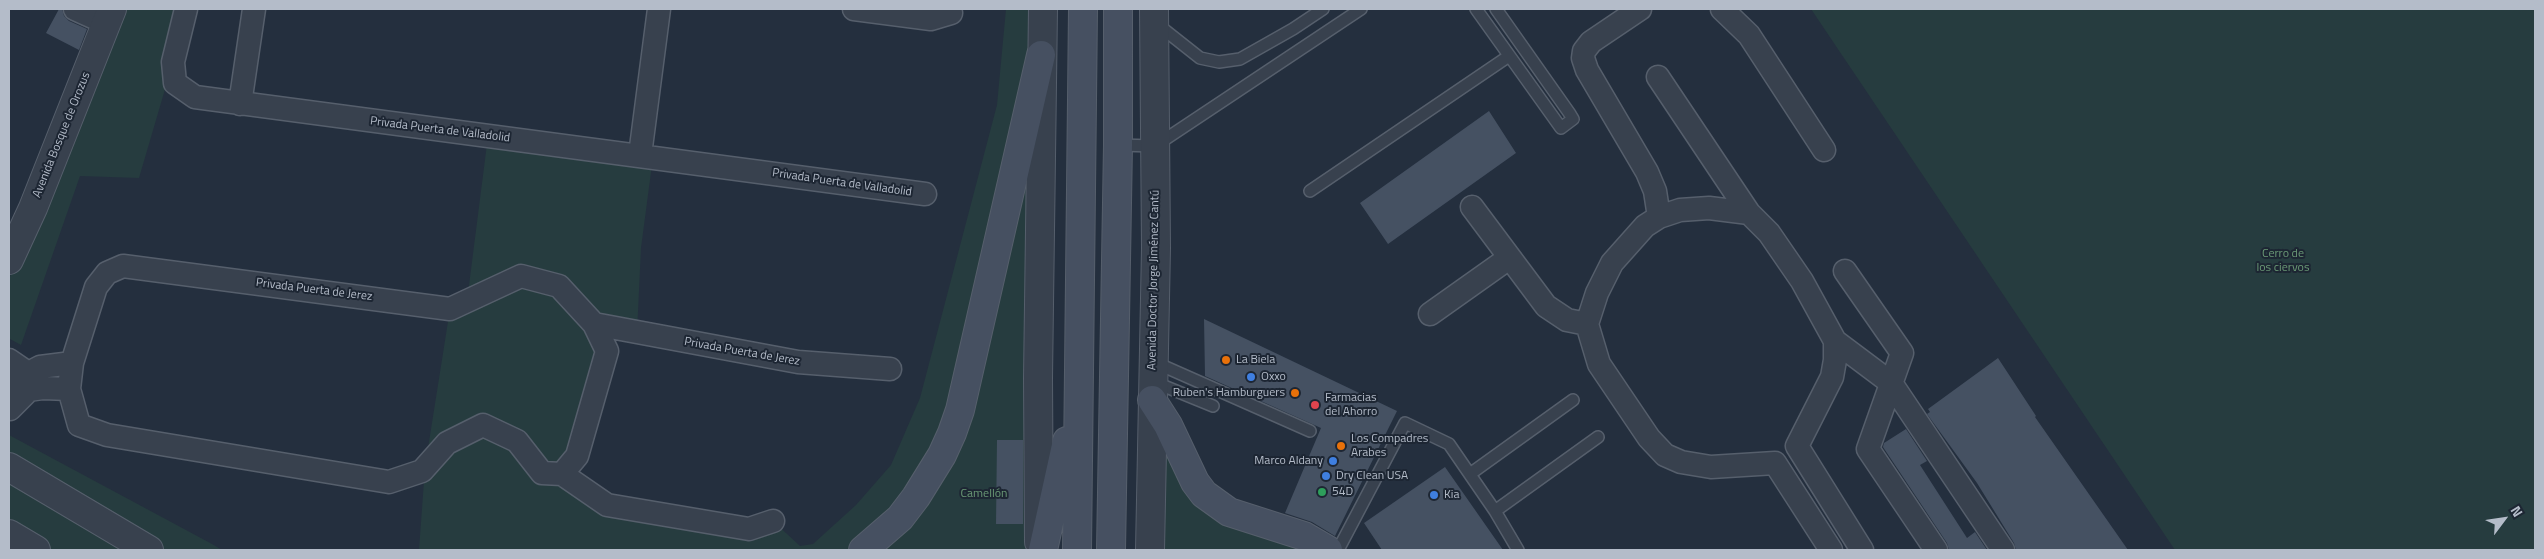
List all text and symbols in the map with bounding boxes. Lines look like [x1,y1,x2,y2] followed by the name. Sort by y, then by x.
[30,70,94,200] street label: Avenida Bosque de Orozus
[369,114,511,146] street label: Privada Puerta de Valladolid
[771,166,913,200] street label: Privada Puerta de Valladolid
[1145,190,1163,370] street label: Avenida Doctor Jorge Jiménez Cantú
[2257,247,2309,275] park label: Cerro de los ciervos
[255,276,373,304] street label: Privada Puerta de Jerez
[683,335,801,369] street label: Privada Puerta de Jerez
[1236,353,1275,367] place label: La Biela
[1220,354,1232,366] marker: La Biela
[1261,370,1286,384] place label: Oxxo
[1245,371,1257,383] marker: Oxxo
[1173,386,1285,400] place label: Ruben's Hamburguers
[1289,387,1301,399] marker: Ruben's Hamburguers
[1325,391,1377,419] place label: Farmacias del Ahorro
[1309,399,1321,411] marker: Farmacias del Ahorro
[1351,432,1428,460] place label: Los Compadres Arabes
[1335,440,1347,452] marker: Los Compadres Arabes
[1254,454,1323,468] place label: Marco Aldany
[1327,455,1339,467] marker: Marco Aldany
[1336,469,1408,483] place label: Dry Clean USA
[1320,470,1332,482] marker: Dry Clean USA
[1332,485,1353,499] place label: 54D
[1316,486,1328,498] marker: 54D
[961,487,1007,501] park label: Camellón
[1444,488,1459,502] place label: Kia
[1428,489,1440,501] marker: Kia
[2479,494,2529,544] north arrow
[2506,501,2529,521] text: N

